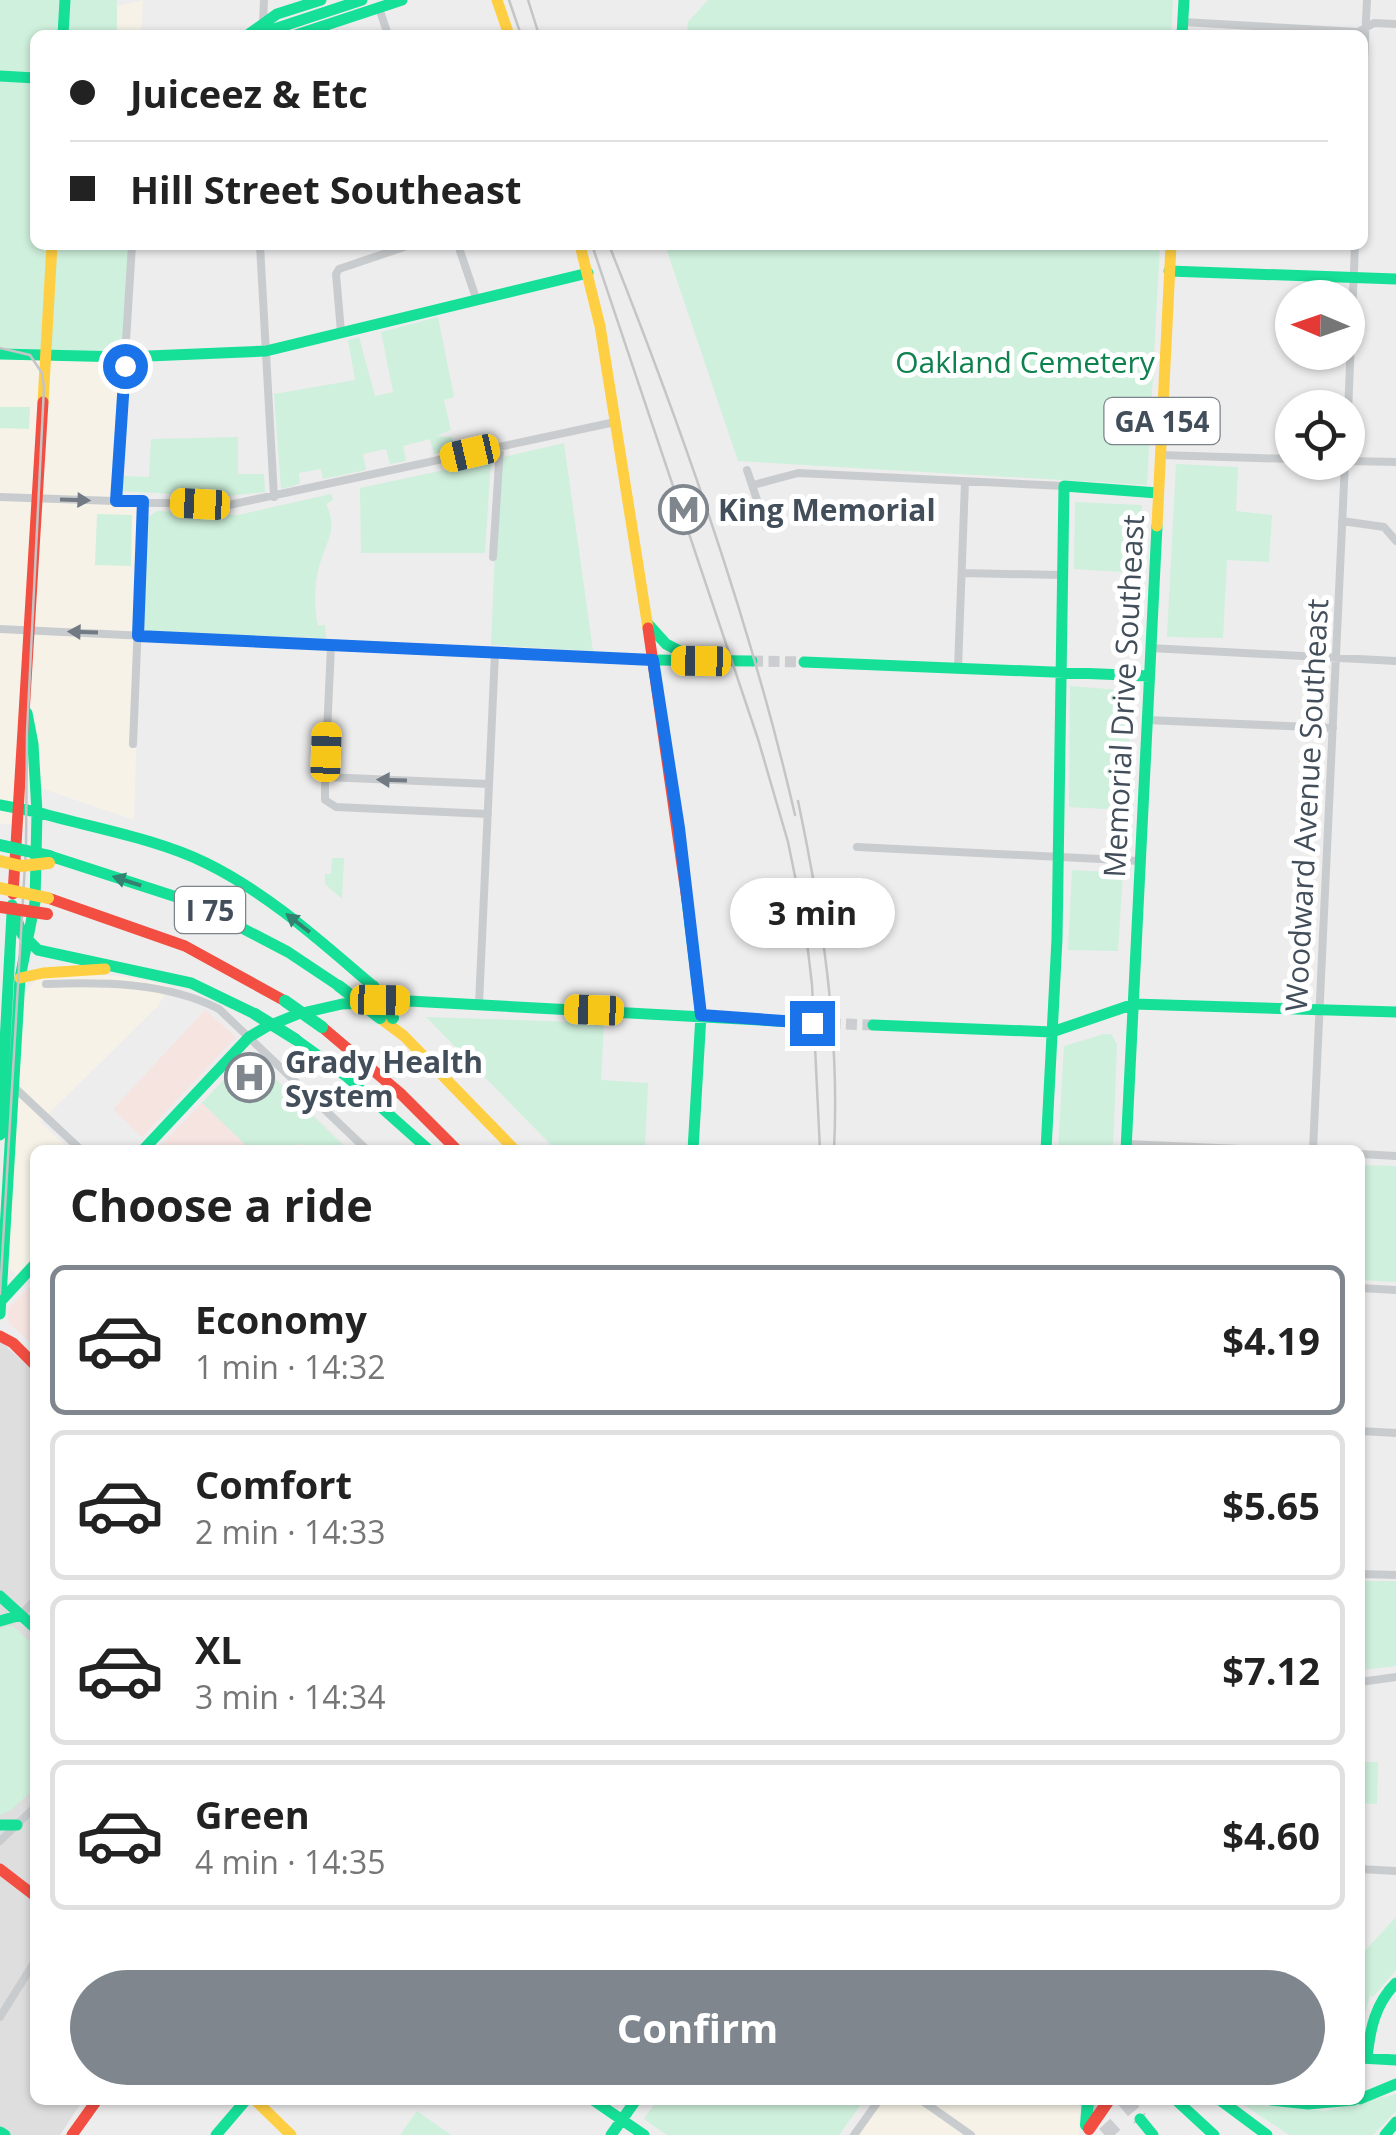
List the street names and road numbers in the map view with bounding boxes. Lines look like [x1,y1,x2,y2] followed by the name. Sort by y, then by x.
[1104,398,1220,444] road number: GA 154
[1093,514,1153,878] street label: Memorial Drive Southeast
[1275,598,1337,1012] street label: Woodward Avenue Southeast
[175,887,245,933] road number: I 75

